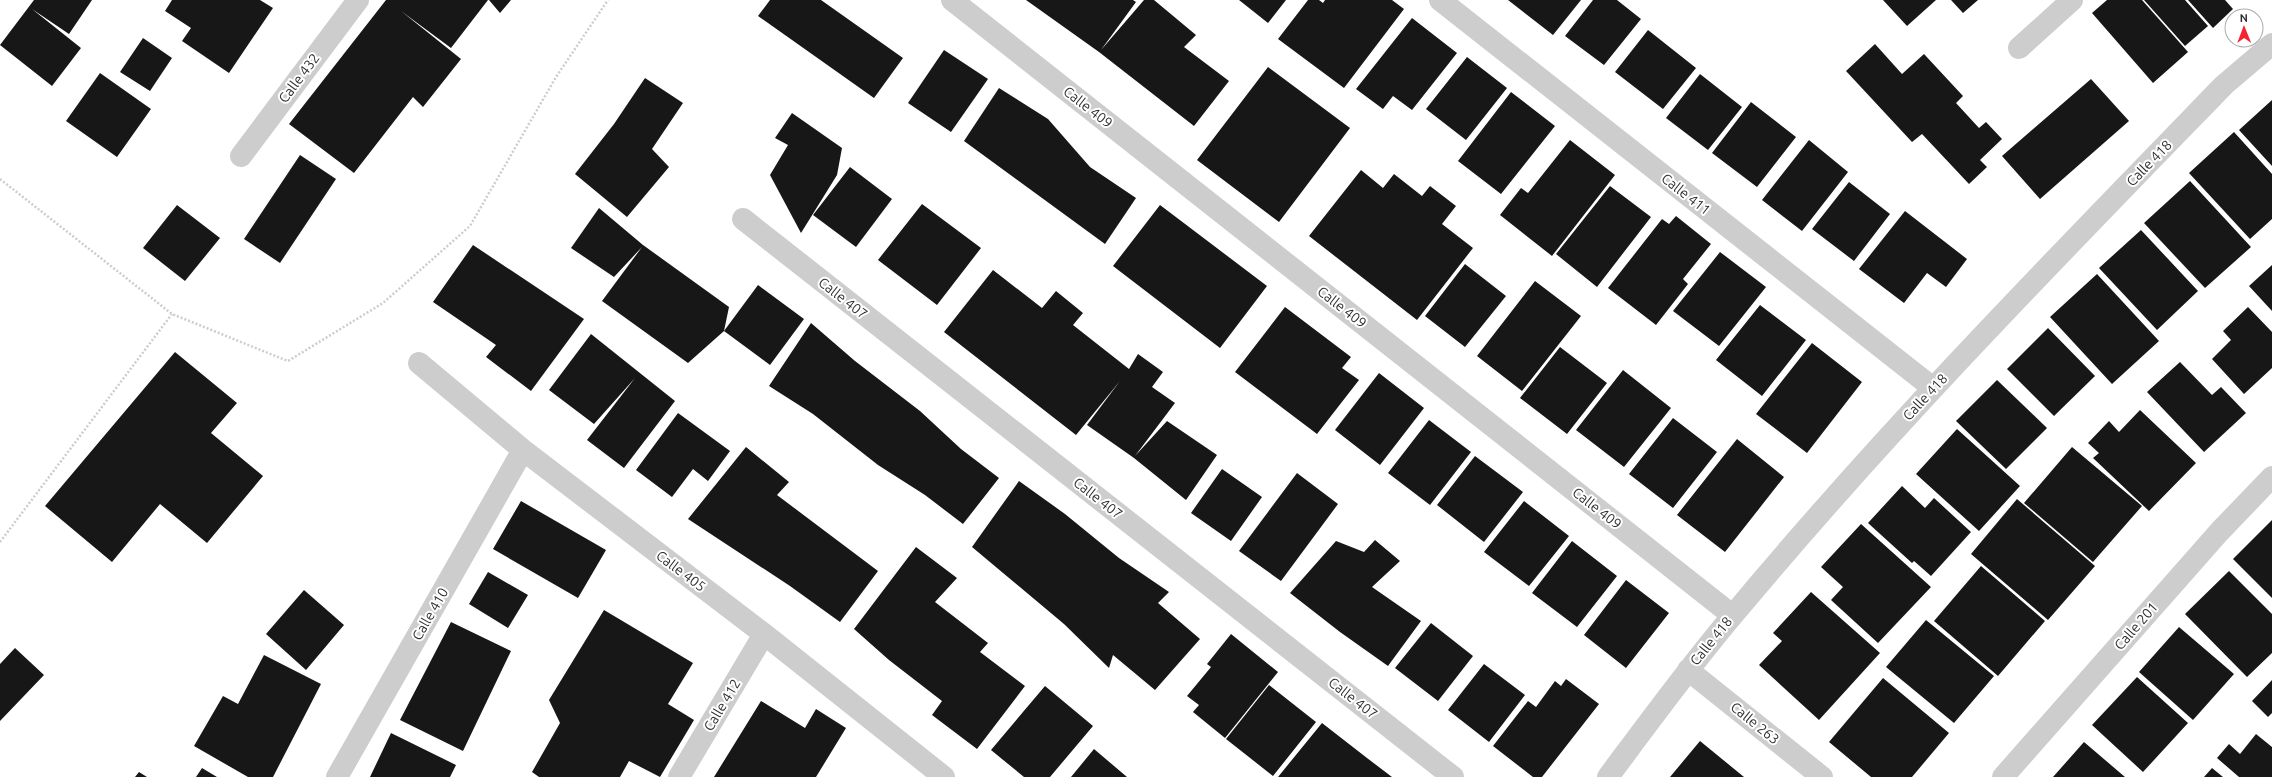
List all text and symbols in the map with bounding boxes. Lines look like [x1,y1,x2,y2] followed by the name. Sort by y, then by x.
[2224,8,2264,48] north arrow
[2240,12,2248,24] text: N
[275,50,323,106] street label: Calle 432
[1060,83,1116,131] street label: Calle 409
[2123,137,2175,189] street label: Calle 418
[1658,170,1714,218] street label: Calle 411
[815,274,871,322] street label: Calle 407
[1314,283,1370,331] street label: Calle 409
[1899,370,1951,424] street label: Calle 418
[1070,474,1126,522] street label: Calle 407
[1569,484,1625,532] street label: Calle 409
[653,547,709,595] street label: Calle 405
[409,585,451,643] street label: Calle 410
[2111,599,2161,653] street label: Calle 201
[1687,613,1735,668] street label: Calle 418
[1325,674,1381,722] street label: Calle 407
[700,676,744,734] street label: Calle 412
[1728,699,1782,747] street label: Calle 263

